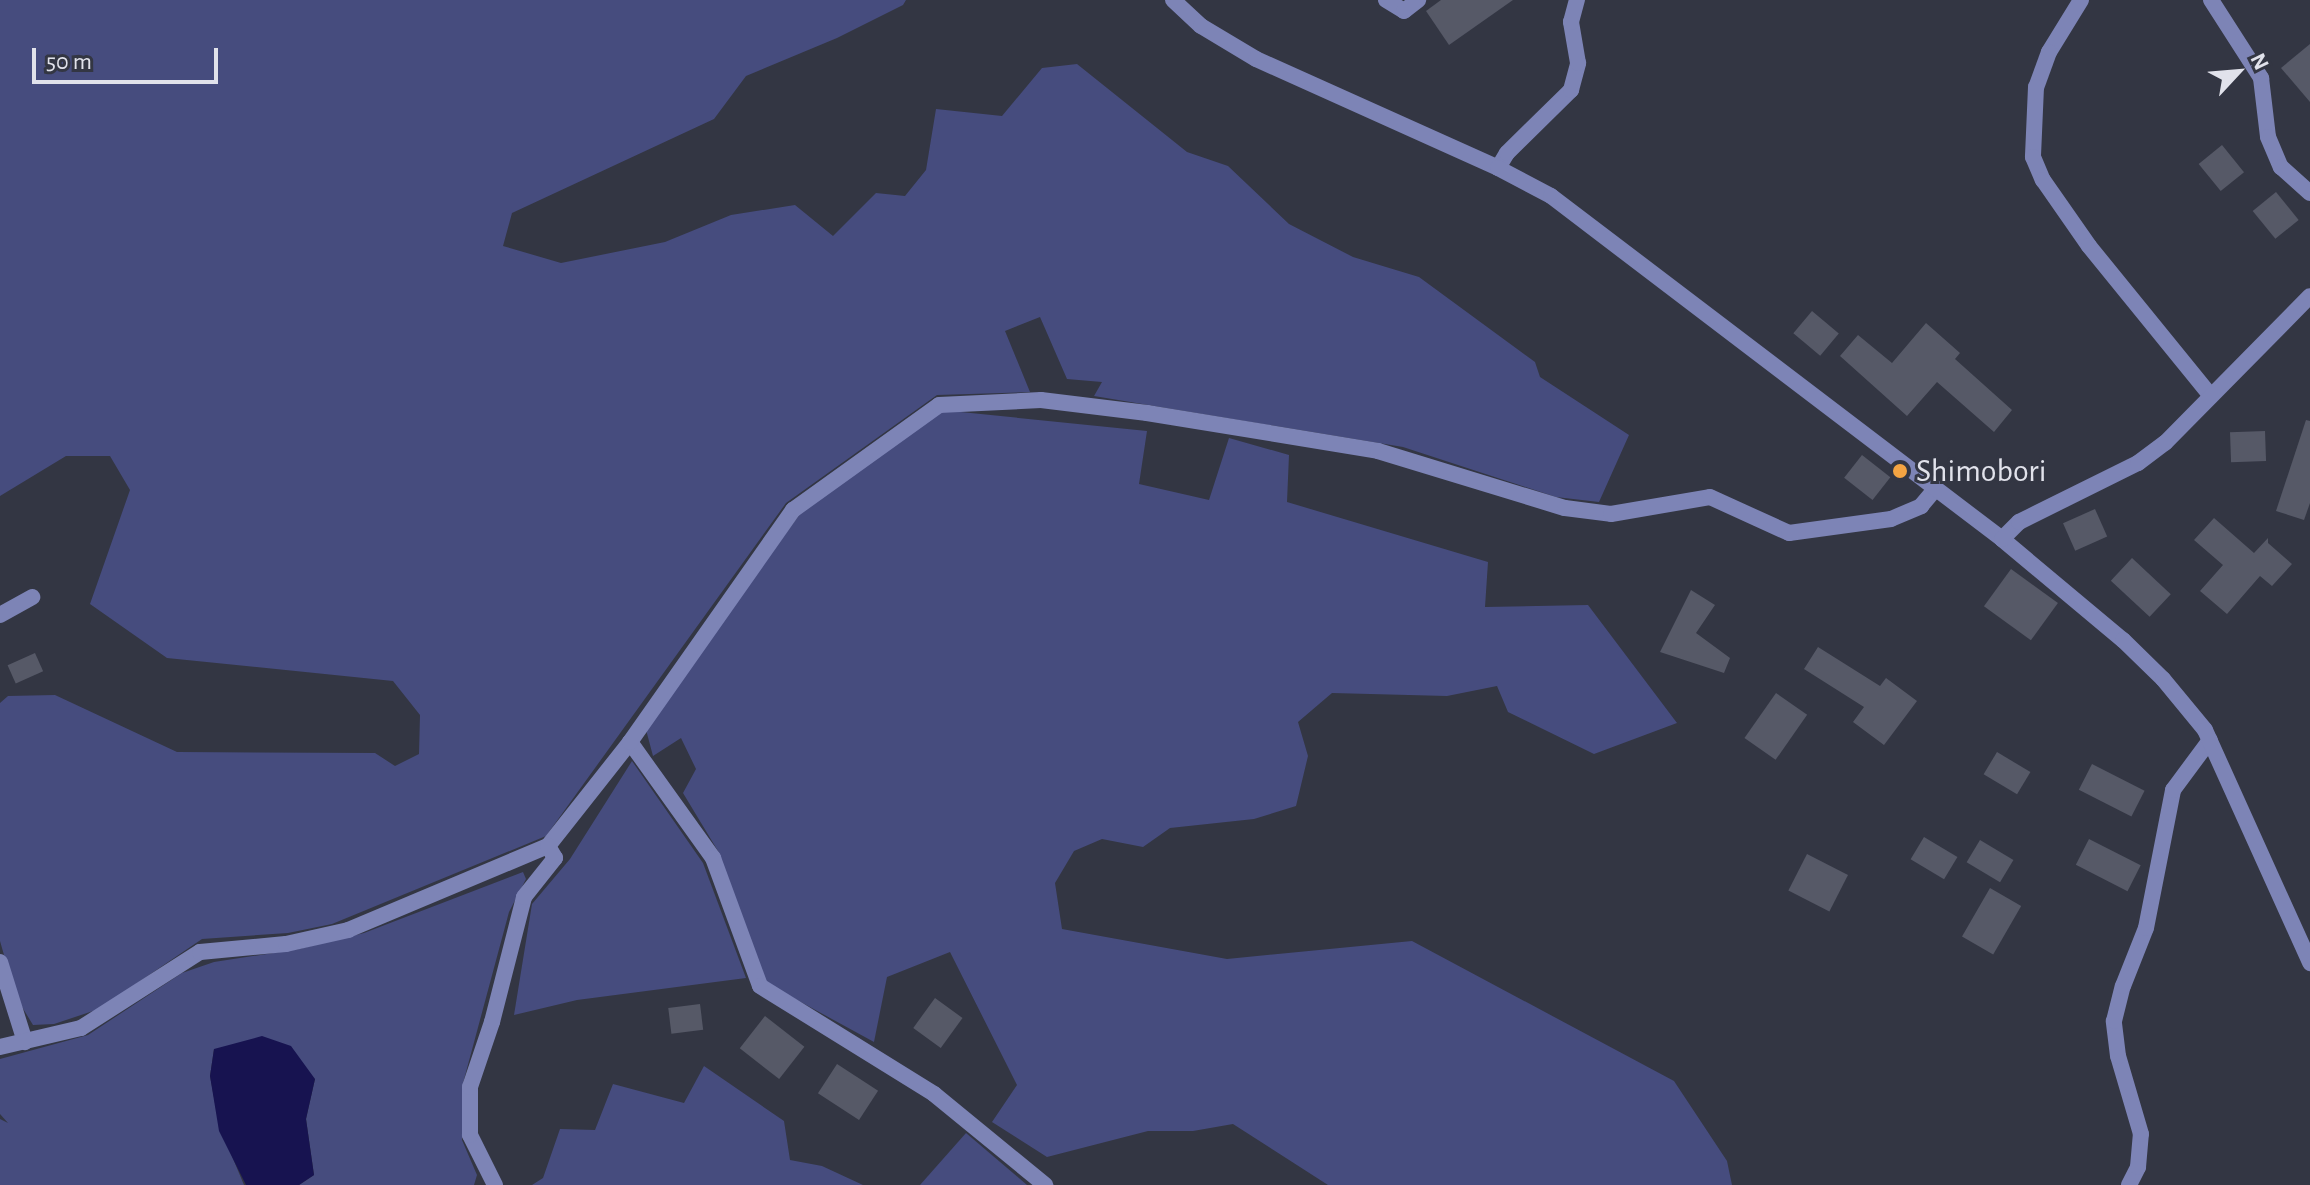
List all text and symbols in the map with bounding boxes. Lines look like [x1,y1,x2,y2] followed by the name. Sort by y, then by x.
[36,32,222,82] scale bar
[2198,32,2278,112] north arrow
[46,50,92,74] text: 50 m
[2246,50,2273,73] text: N
[1916,452,2046,490] place label: Shimobori
[1891,462,1909,480] marker: Shimobori

